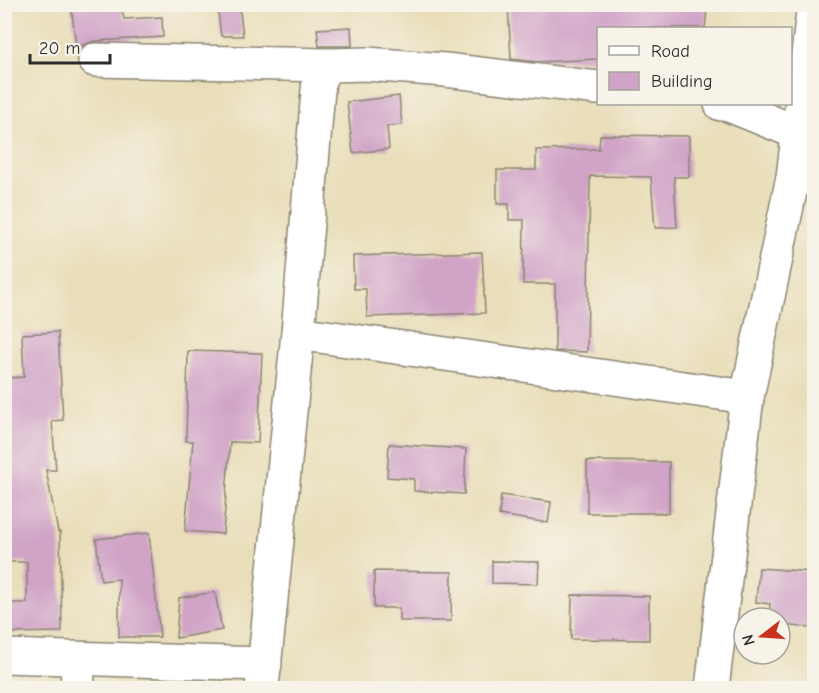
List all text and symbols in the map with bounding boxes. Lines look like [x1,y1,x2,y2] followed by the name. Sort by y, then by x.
[30,27,110,65] scale bar
[597,27,792,105] legend
[39,38,80,59] text: 20 m
[651,41,690,62] text: Road
[651,71,713,92] text: Building
[732,606,792,666] north arrow
[738,632,759,648] text: N

